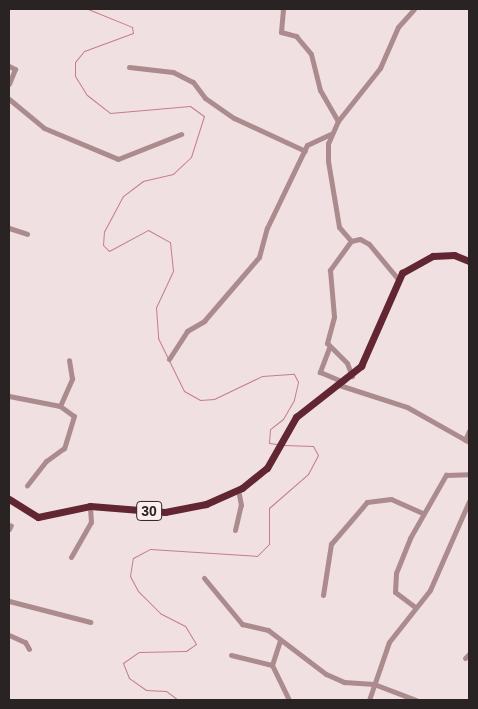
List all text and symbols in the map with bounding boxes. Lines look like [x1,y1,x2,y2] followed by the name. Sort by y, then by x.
[135,500,163,522] road number: 30

